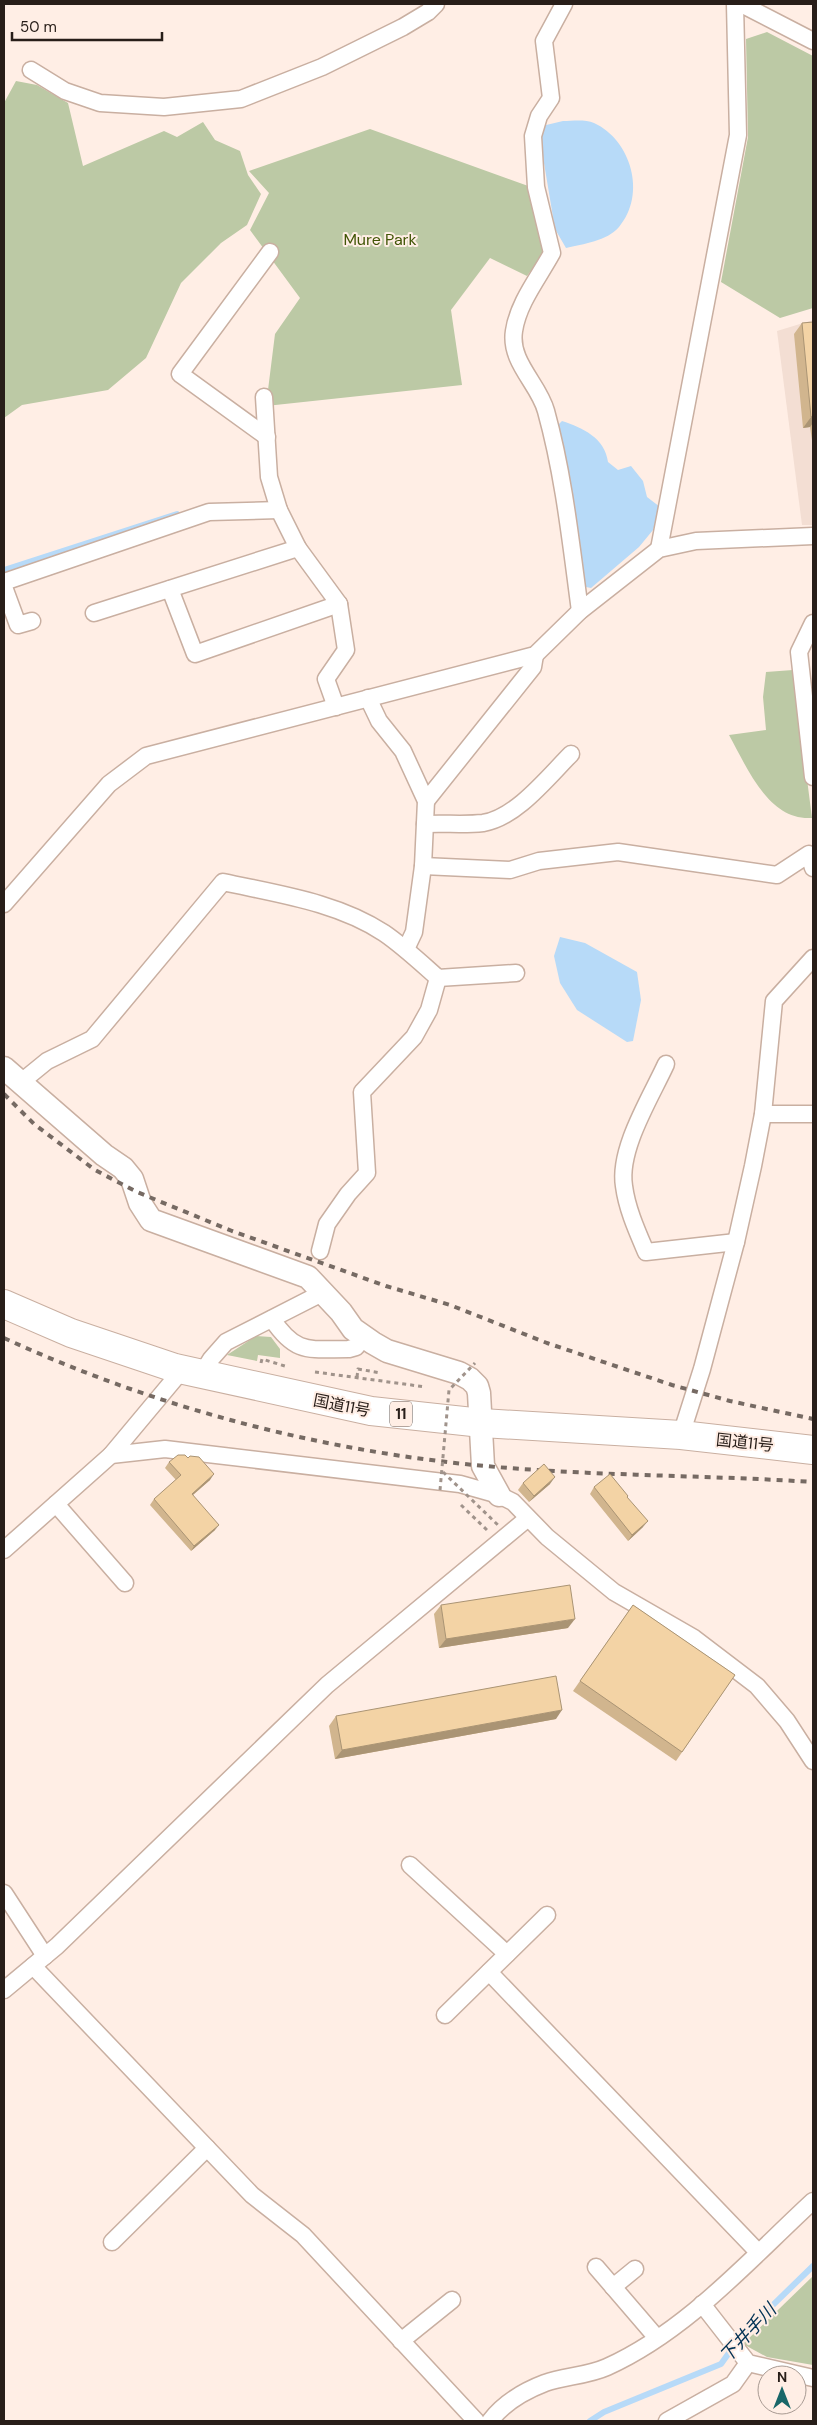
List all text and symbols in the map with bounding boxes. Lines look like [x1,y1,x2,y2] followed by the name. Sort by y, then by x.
[12,10,162,42] scale bar
[20,17,57,37] text: 50 m
[343,229,417,250] park label: Mure Park
[311,1390,372,1421] street label: 国道11号
[390,1402,412,1426] road number: 11
[715,1429,775,1456] street label: 国道11号
[715,2297,783,2368] water label: 下井手川
[757,2365,807,2415] north arrow
[777,2368,787,2386] text: N

